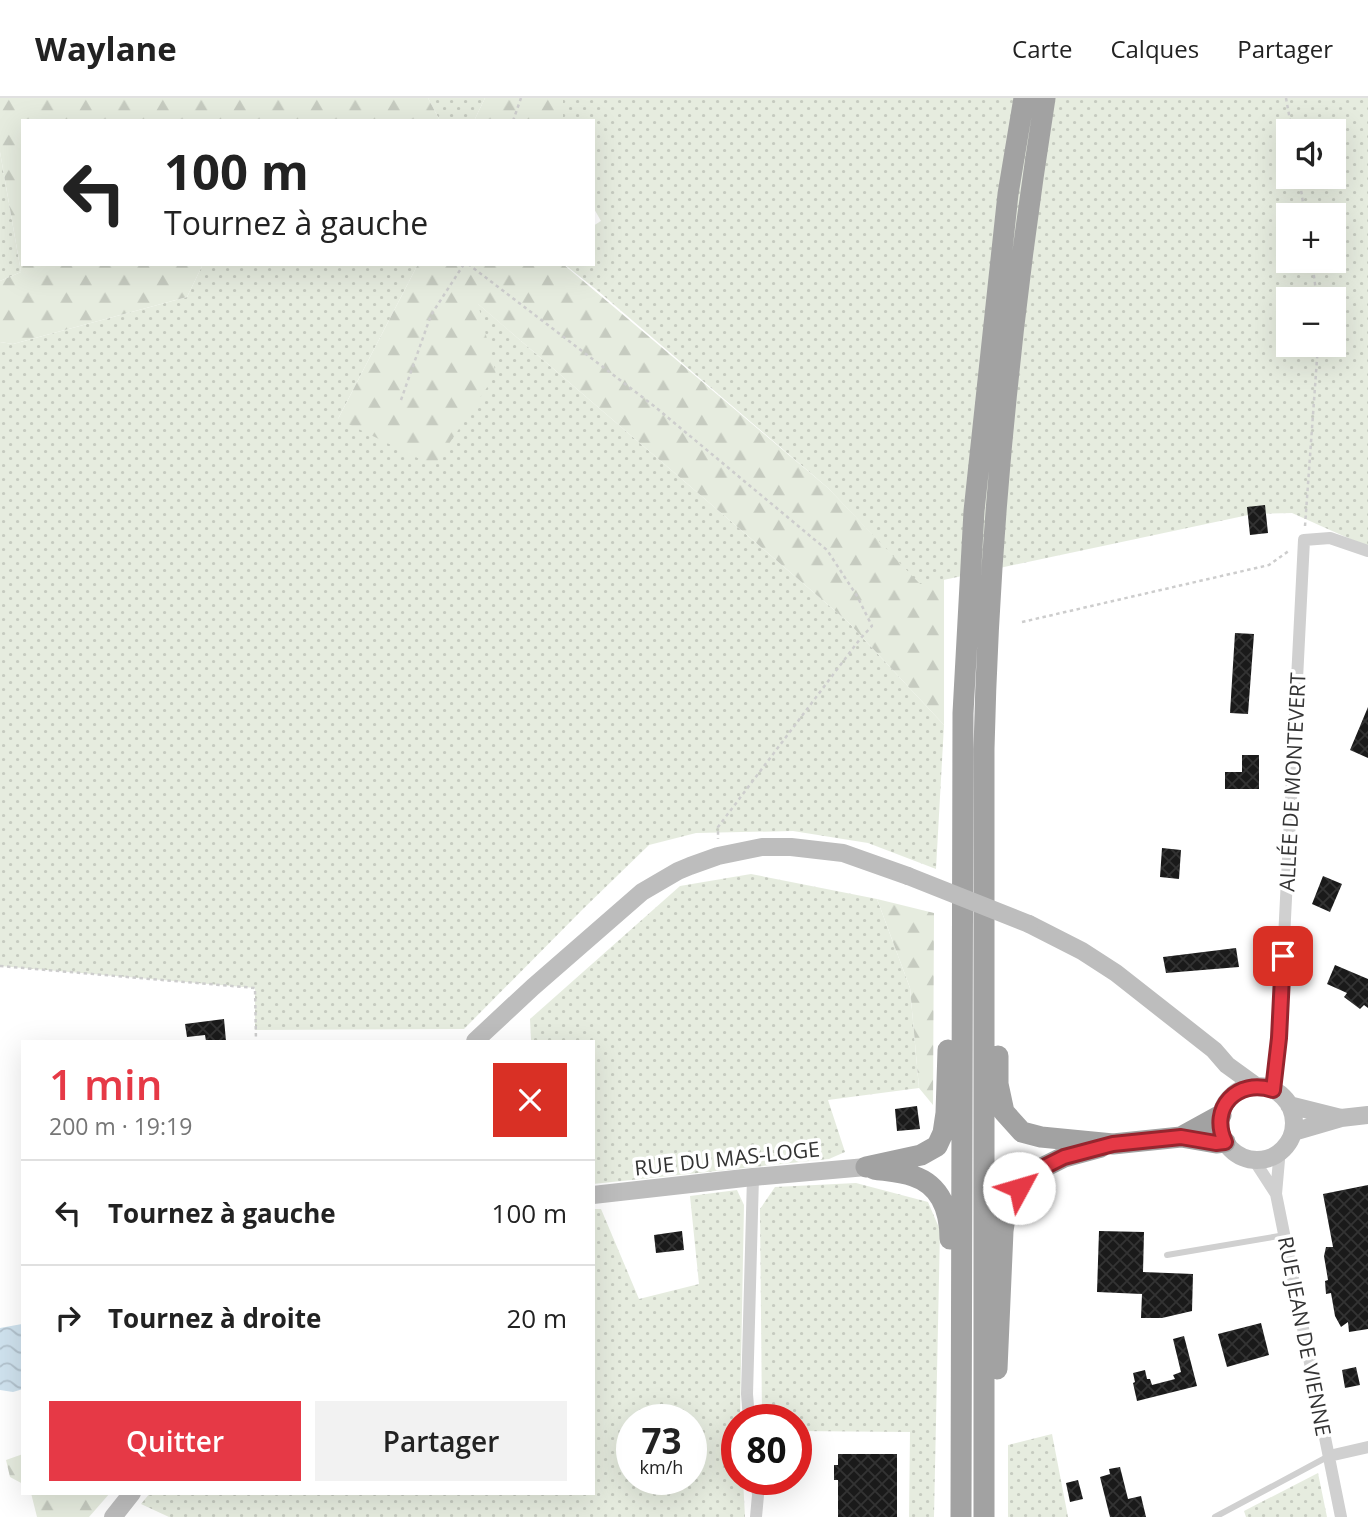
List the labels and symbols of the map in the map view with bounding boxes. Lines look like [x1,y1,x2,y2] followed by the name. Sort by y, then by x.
[1272,671,1312,892] street label: ALLÉE DE MONTEVERT
[1253,926,1313,986] pin
[633,1134,821,1182] street label: RUE DU MAS-LOGE
[982,1151,1056,1225] position arrow
[1272,1234,1338,1438] street label: RUE JEAN DE VIENNE
[721,1404,812,1495] speed limit sign: 80

